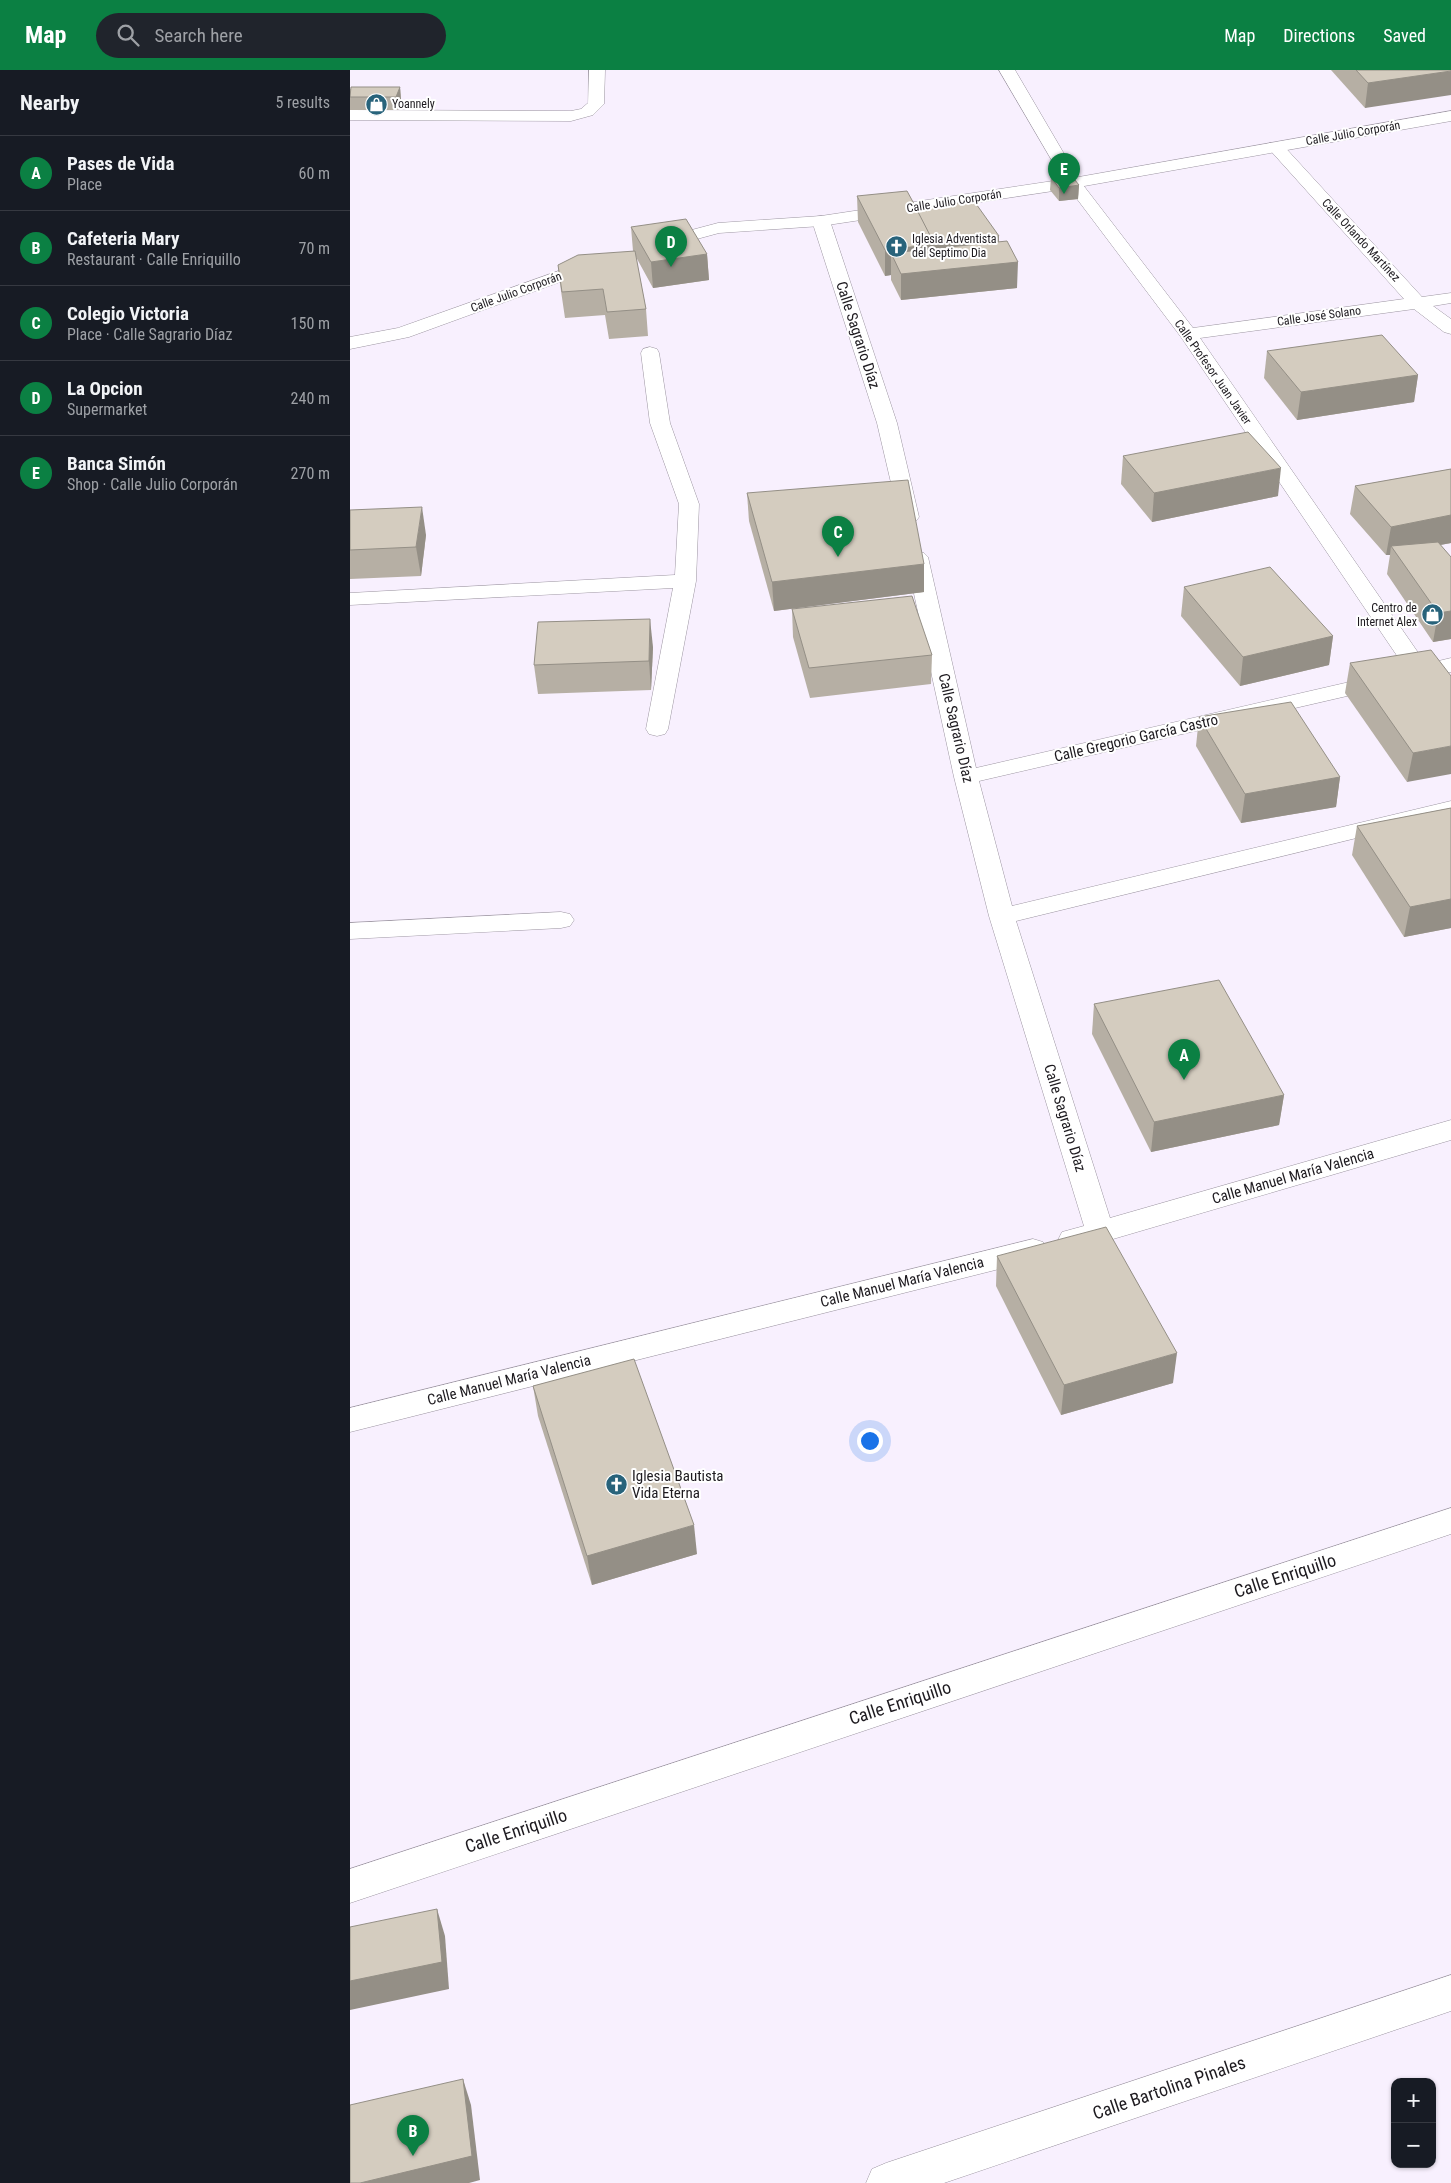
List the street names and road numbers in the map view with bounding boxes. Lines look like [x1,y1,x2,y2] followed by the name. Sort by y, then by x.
[1305,118,1402,148] street label: Calle Julio Corporán
[906,187,1003,215] street label: Calle Julio Corporán
[1319,196,1403,284] street label: Calle Orlando Martínez
[469,269,564,315] street label: Calle Julio Corporán
[832,279,884,391] street label: Calle Sagrario Díaz
[1276,303,1362,329] street label: Calle José Solano
[1172,317,1255,427] street label: Calle Profesor Juan Javier
[935,672,977,784] street label: Calle Sagrario Díaz
[1052,710,1220,766] street label: Calle Gregorio García Castro
[1040,1062,1090,1174] street label: Calle Sagrario Díaz
[1210,1144,1376,1208] street label: Calle Manuel María Valencia
[818,1253,986,1311] street label: Calle Manuel María Valencia
[425,1351,593,1409] street label: Calle Manuel María Valencia
[1231,1549,1339,1602] street label: Calle Enriquillo
[846,1676,954,1729] street label: Calle Enriquillo
[462,1804,570,1857] street label: Calle Enriquillo
[1090,2052,1248,2124] street label: Calle Bartolina Pinales

